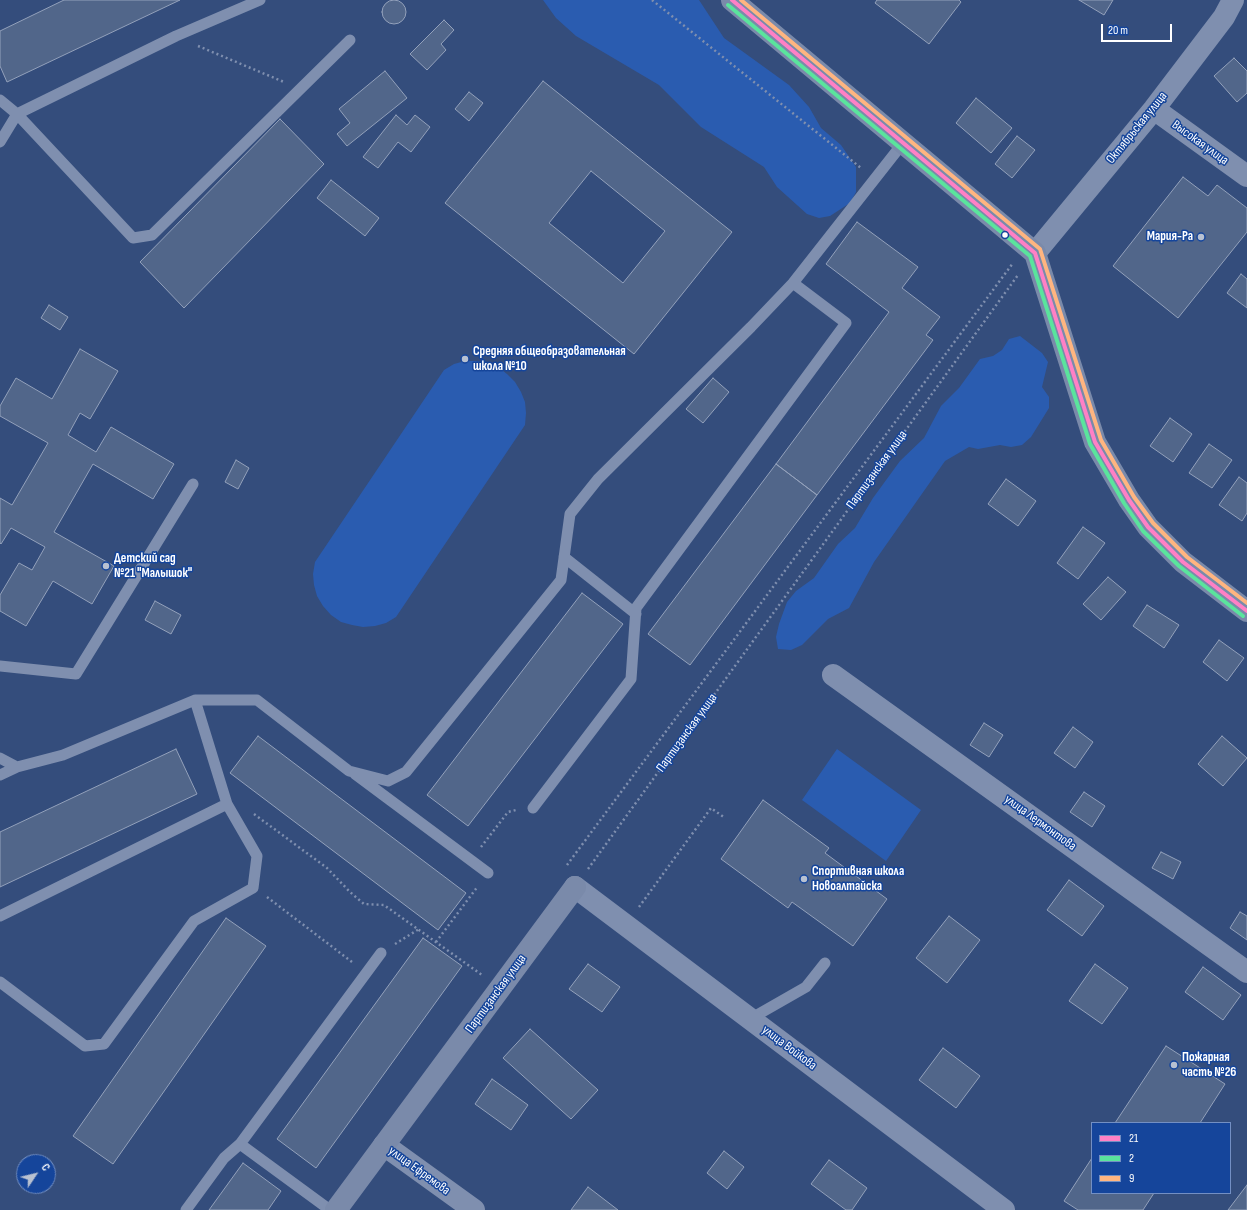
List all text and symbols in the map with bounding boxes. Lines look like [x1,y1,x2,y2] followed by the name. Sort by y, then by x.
[1103,16,1174,42] scale bar
[1108,23,1128,38] text: 20 m
[1103,89,1171,167] street label: Октябрьская улица
[1169,117,1231,169] street label: Высокая улица
[1147,229,1193,245] place label: Мария-Ра
[1000,230,1010,240] unlabelled marker
[1196,232,1206,242] marker: Мария-Ра
[473,344,626,375] place label: Средняя общеобразовательная школа №10
[460,354,470,364] marker: Средняя общеобразовательная школа №10
[843,428,911,512] street label: Партизанская улица
[114,551,192,582] place label: Детский сад №21 "Малышок"
[101,561,111,571] marker: Детский сад №21 "Малышок"
[653,691,721,775] street label: Партизанская улица
[1001,792,1079,854] street label: улица Лермонтова
[812,864,904,895] place label: Спортивная школа Новоалтайска
[799,874,809,884] marker: Спортивная школа Новоалтайска
[462,952,530,1036] street label: Партизанская улица
[759,1022,819,1074] street label: улица Войкова
[1182,1050,1236,1081] place label: Пожарная часть №26
[1169,1060,1179,1070] marker: Пожарная часть №26
[1091,1122,1231,1194] legend
[1129,1131,1138,1146] text: 21
[385,1143,453,1199] street label: улица Ефремова
[1129,1151,1134,1166] text: 2
[16,1154,56,1194] north arrow
[38,1161,52,1173] text: С
[1129,1171,1134,1186] text: 9

